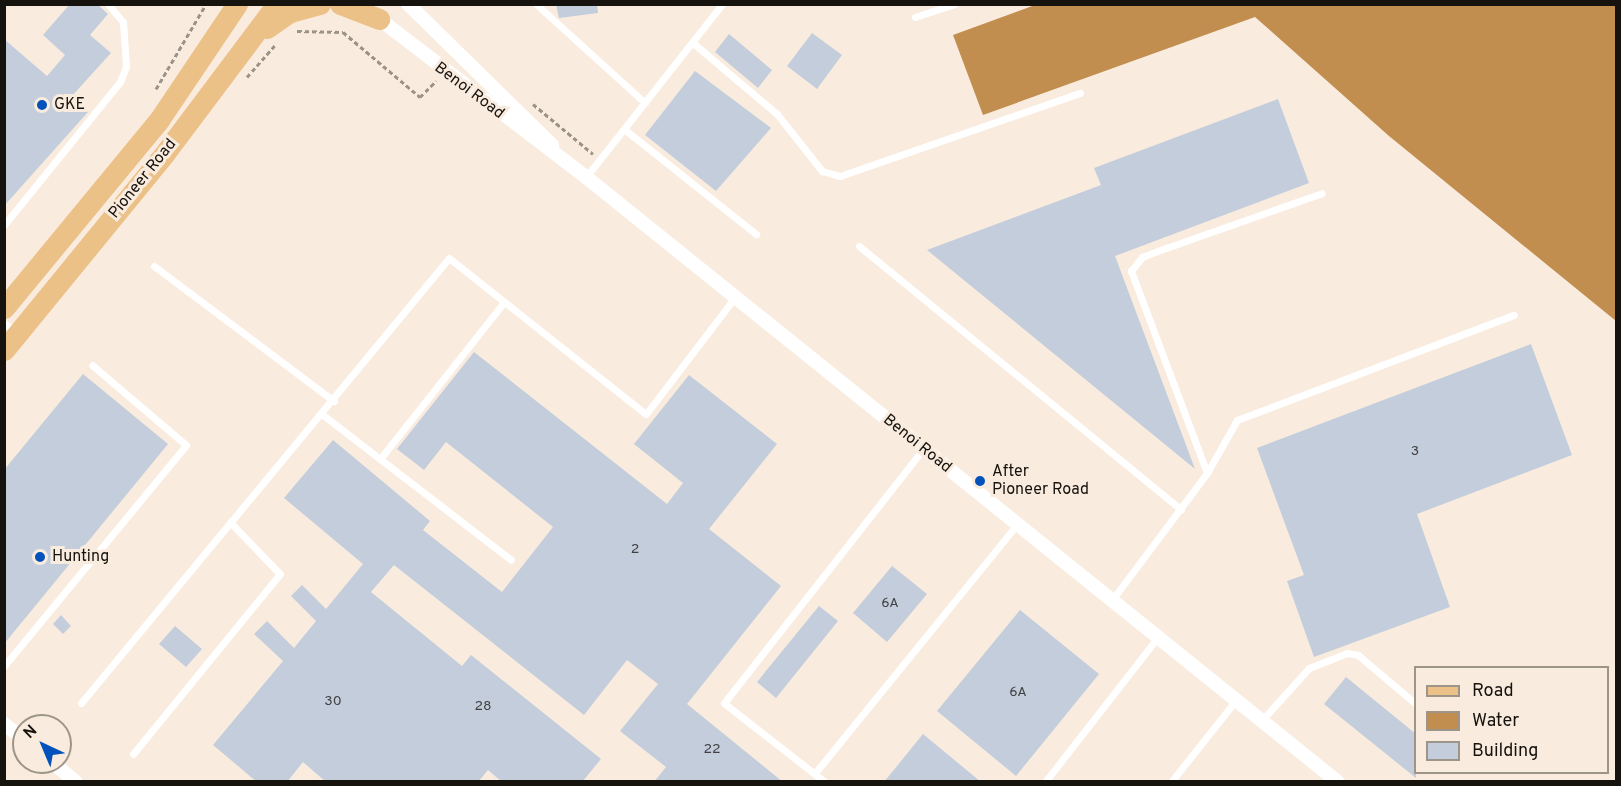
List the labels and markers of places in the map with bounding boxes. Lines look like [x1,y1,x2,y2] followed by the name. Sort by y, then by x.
[54,95,85,115] place label: GKE
[35,98,49,112] marker: GKE
[992,462,1089,500] place label: After Pioneer Road
[973,474,987,488] marker: After Pioneer Road
[52,547,109,567] place label: Hunting
[33,550,47,564] marker: Hunting

